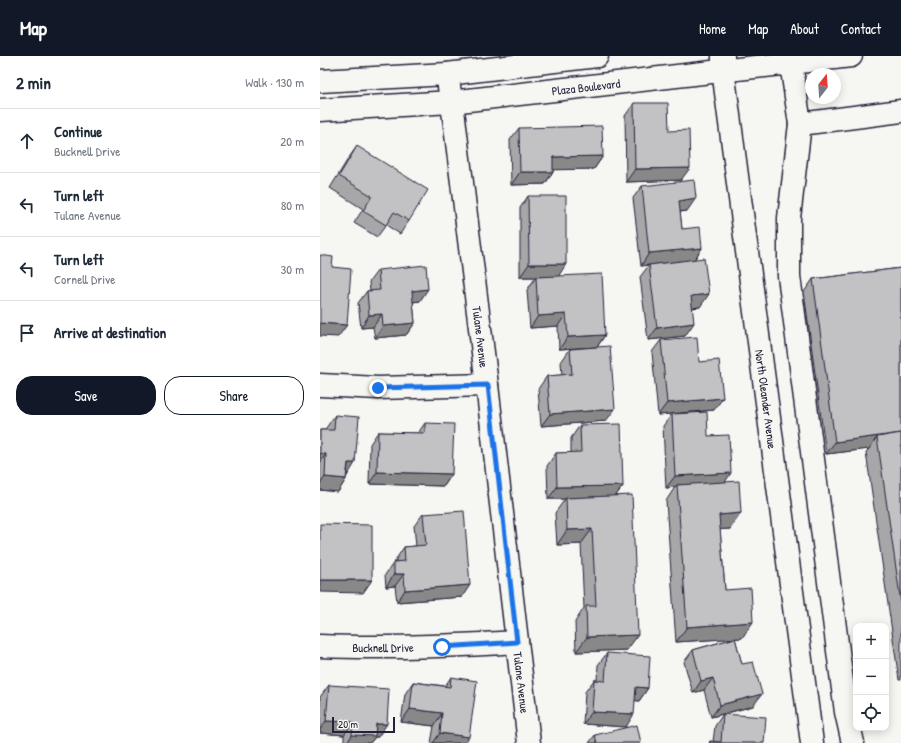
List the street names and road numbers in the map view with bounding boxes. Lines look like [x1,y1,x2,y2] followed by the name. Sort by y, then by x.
[551,74,621,99] street label: Plaza Boulevard
[469,305,493,369] street label: Tulane Avenue
[752,348,782,450] street label: North Oleander Avenue
[352,638,414,656] street label: Bucknell Drive
[510,651,534,714] street label: Tulane Avenue

